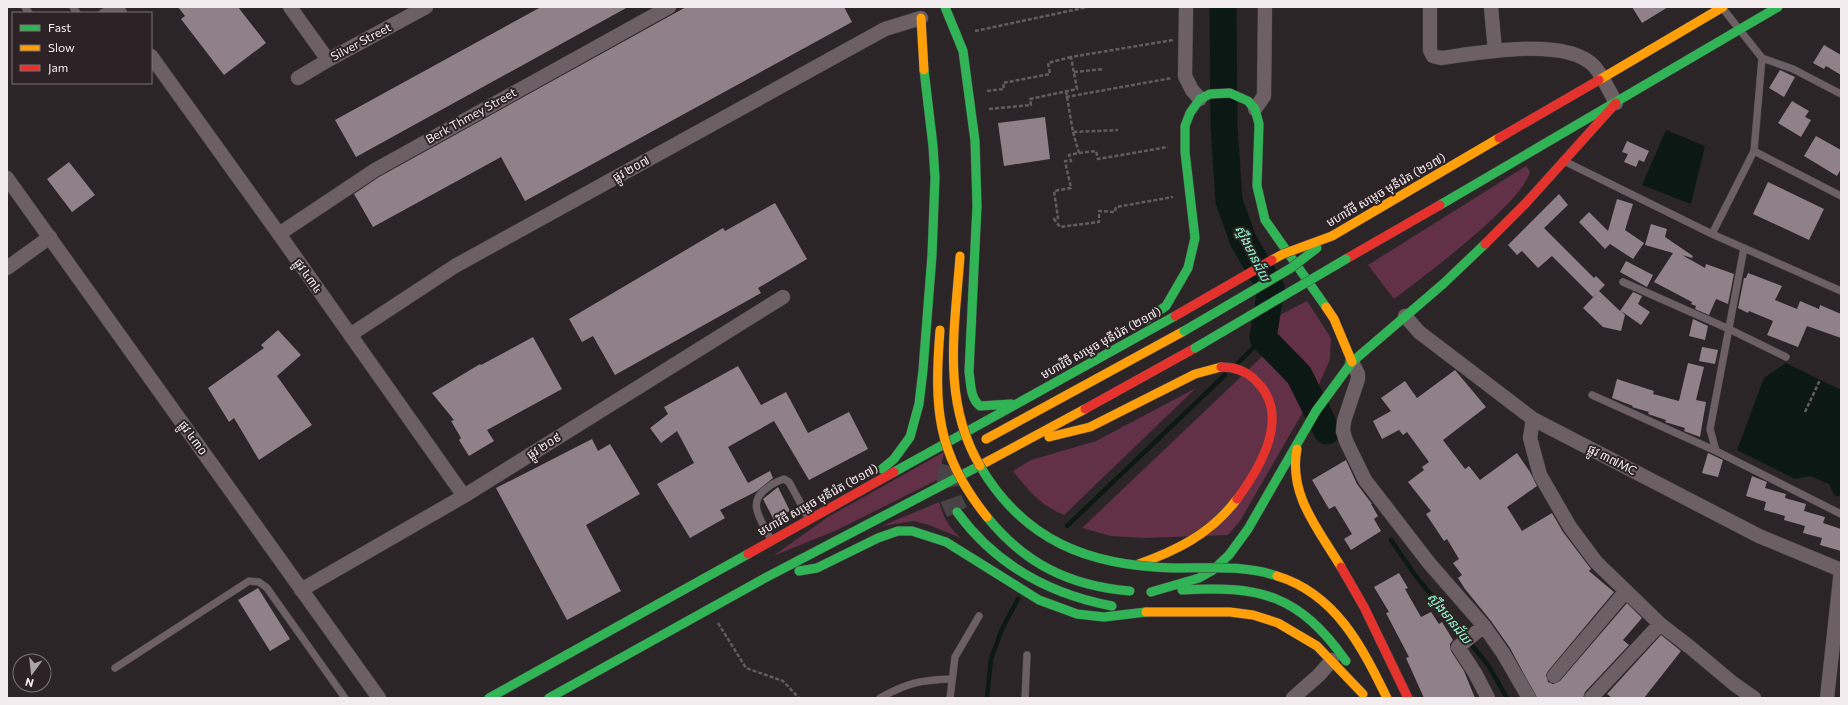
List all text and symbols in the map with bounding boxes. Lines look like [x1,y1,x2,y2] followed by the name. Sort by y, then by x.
[12,12,152,84] legend
[328,19,393,63] street label: Silver Street
[48,20,71,34] text: Fast
[48,40,75,54] text: Slow
[48,60,68,75] text: Jam
[423,84,518,146] street label: Berk Thmey Street
[1323,149,1448,230] street label: មហាវិថី សម្តេច មុនីរ៉េត (២១៧)
[610,152,654,188] street label: ផ្លូវ ២០៧
[1231,222,1275,286] water label: ស្ទឹងមានជ័យ
[288,255,326,298] street label: ផ្លូវ ៤៣៤
[1038,303,1164,382] street label: មហាវិថី សម្តេច មុនីរ៉េត (២១៧)
[173,417,211,460] street label: ផ្លូវ ៤៣០
[524,429,566,465] street label: ផ្លូវ ២០៩
[1584,441,1639,481] street label: ផ្លូវ ៣៧MC
[755,460,881,539] street label: មហាវិថី សម្តេច មុនីរ៉េត (២១៧)
[1423,589,1476,649] water label: ស្ទឹងមានជ័យ
[12,653,52,693] north arrow
[24,676,35,690] text: N

